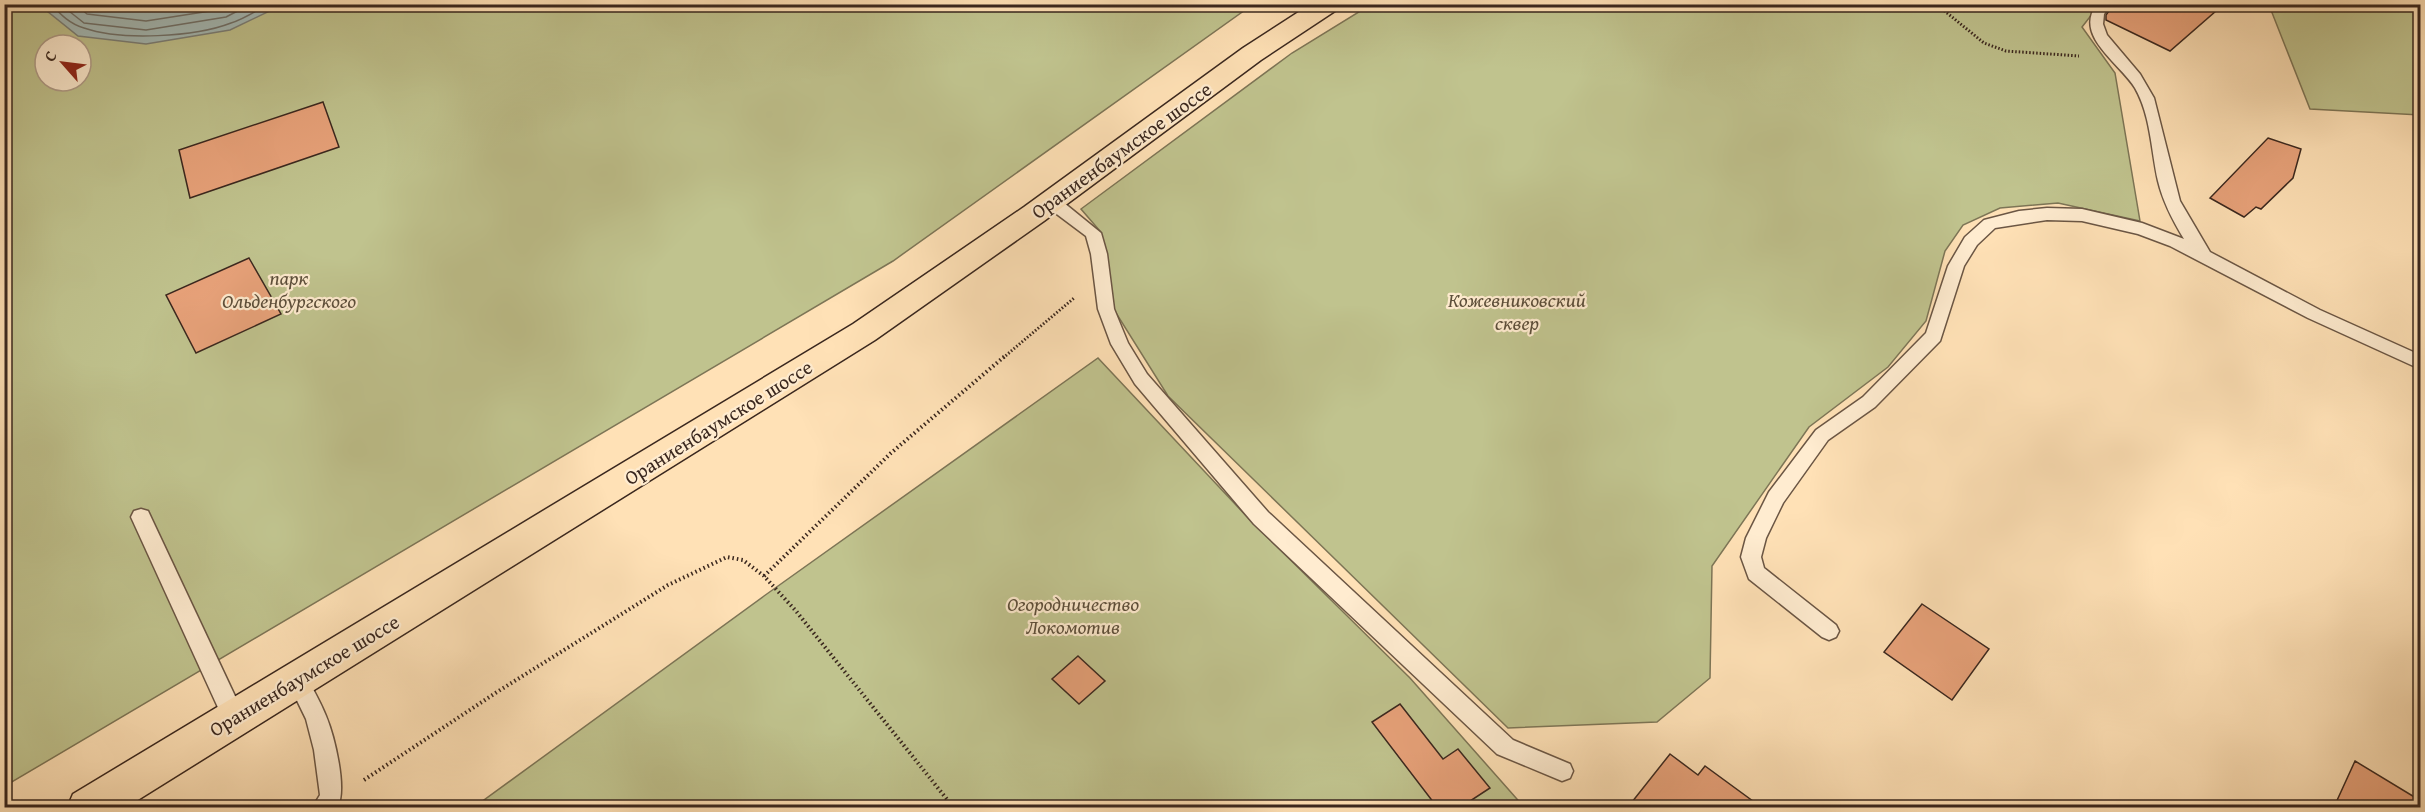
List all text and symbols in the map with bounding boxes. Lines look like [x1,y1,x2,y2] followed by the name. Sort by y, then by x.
[33,33,93,93] north arrow
[37,46,62,66] text: С
[1025,75,1217,225] street label: Ораниенбаумское шоссе
[222,263,356,315] park label: парк Ольденбургского
[1448,285,1586,337] park label: Кожевниковский сквер
[618,352,818,492] street label: Ораниенбаумское шоссе
[1007,589,1139,641] park label: Огородничество Локомотив
[204,607,404,743] street label: Ораниенбаумское шоссе

